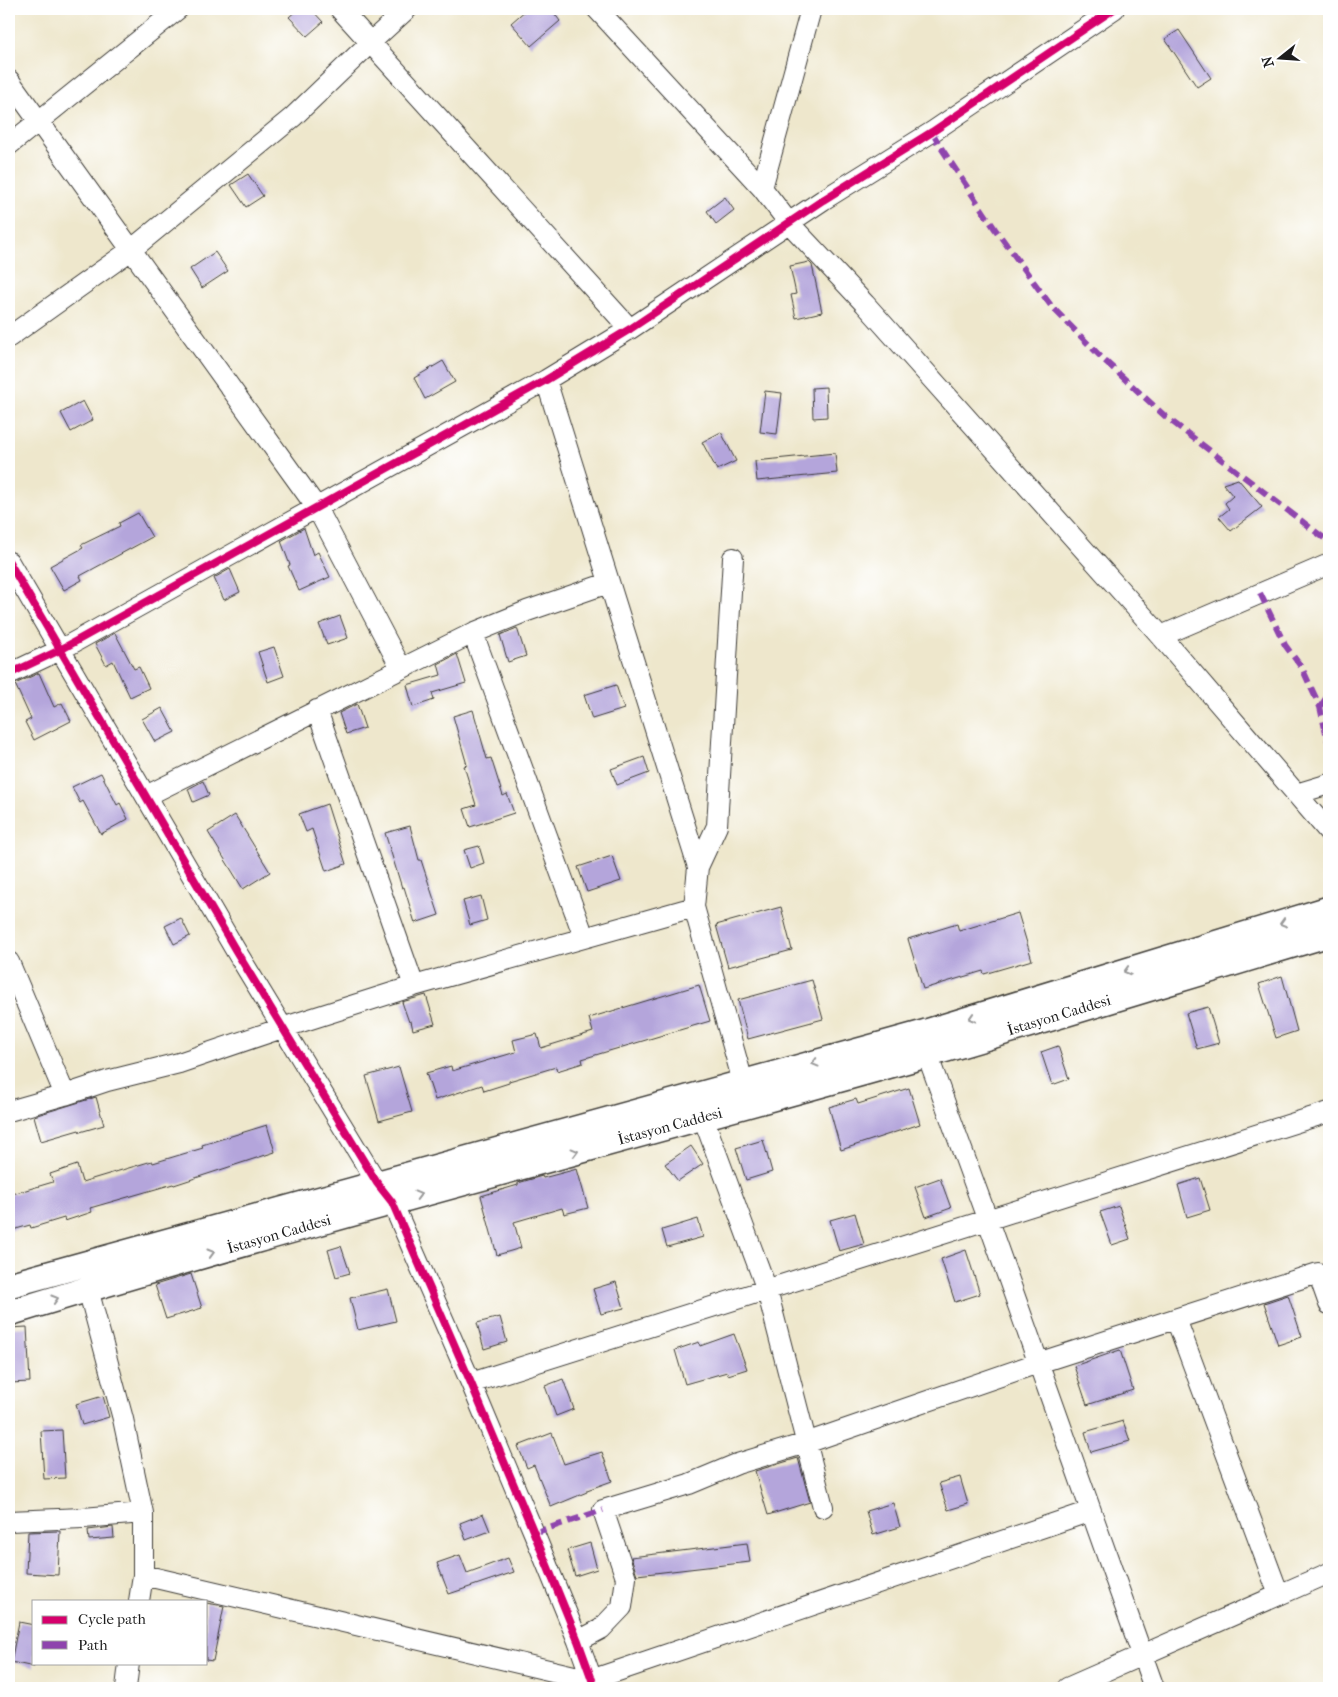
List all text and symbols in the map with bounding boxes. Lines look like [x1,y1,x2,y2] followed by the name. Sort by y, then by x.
[1256,32,1306,82] north arrow
[1258,54,1278,69] text: N
[1279,918,1287,928] one-way arrow
[1124,965,1132,975] one-way arrow
[1005,991,1113,1039] street label: İstasyon Caddesi
[968,1013,976,1023] one-way arrow
[812,1057,820,1067] one-way arrow
[616,1103,725,1149] street label: İstasyon Caddesi
[571,1147,579,1158] one-way arrow
[414,1190,422,1200] one-way arrow
[225,1210,333,1257] street label: İstasyon Caddesi
[207,1249,215,1259] one-way arrow
[51,1294,59,1304] one-way arrow
[32,1600,208,1664] legend
[78,1610,146,1628] text: Cycle path
[78,1636,108,1654] text: Path

